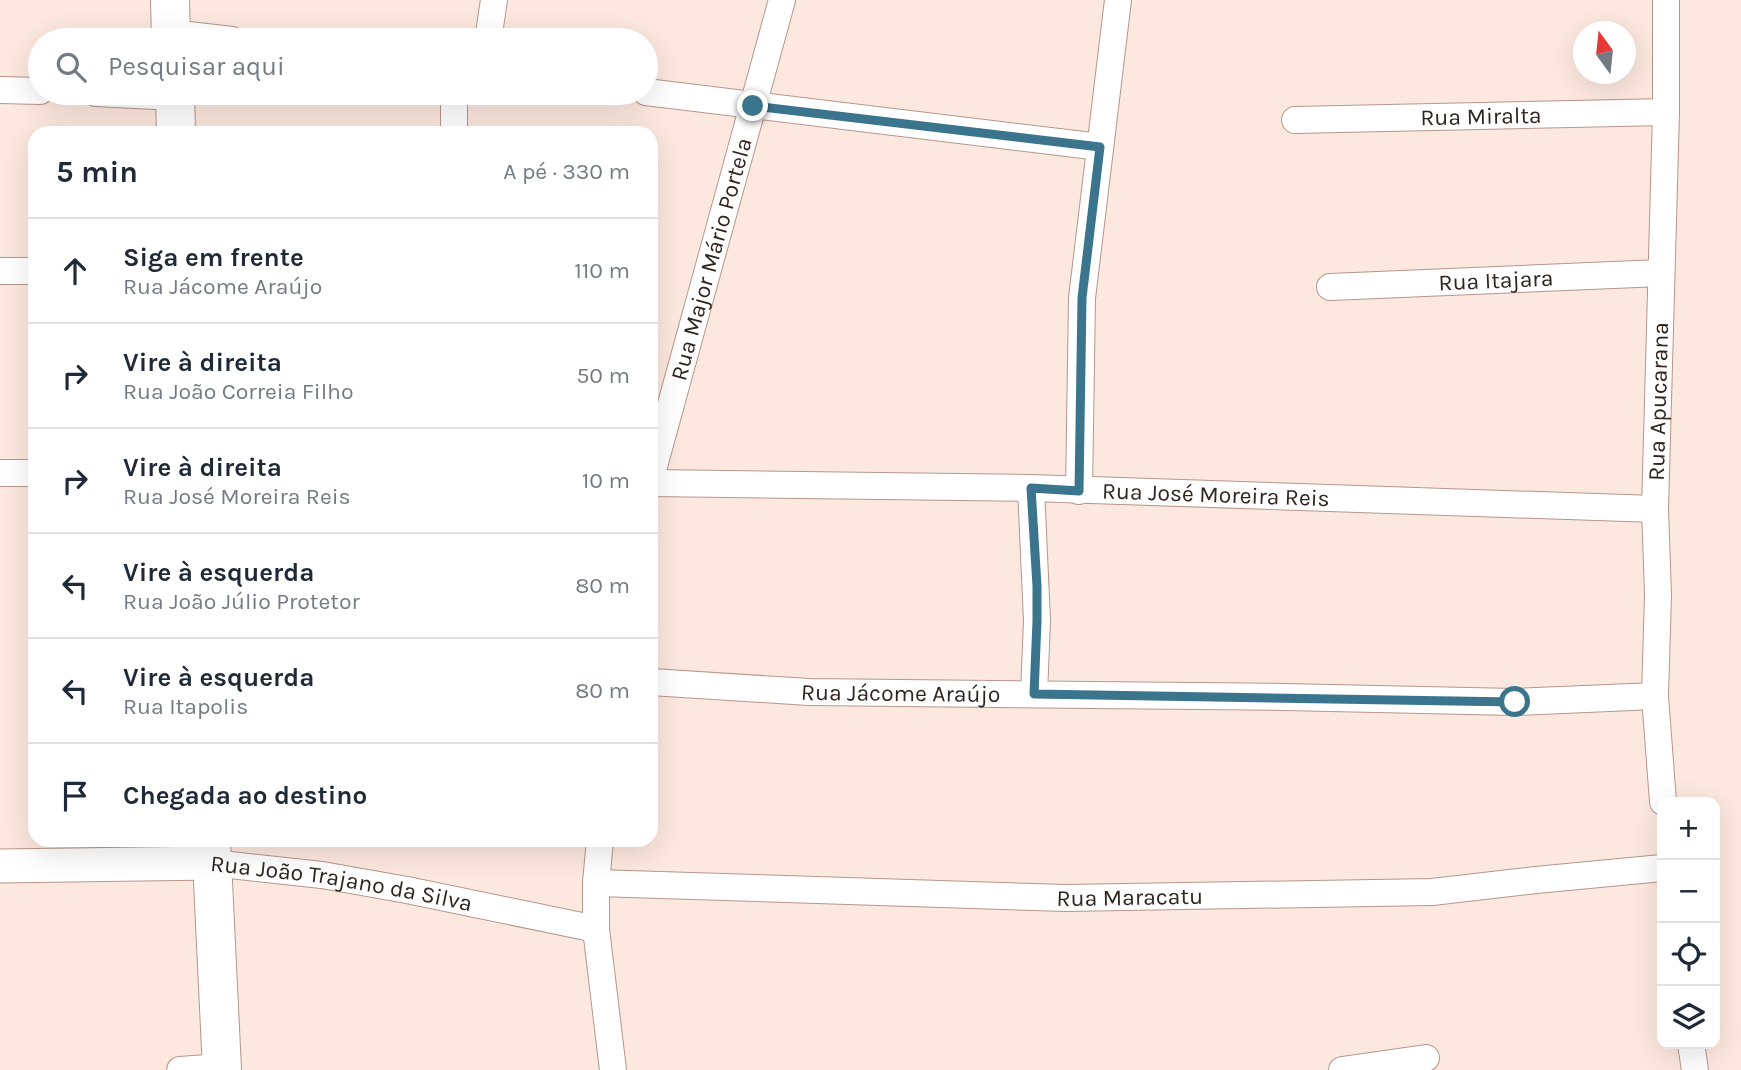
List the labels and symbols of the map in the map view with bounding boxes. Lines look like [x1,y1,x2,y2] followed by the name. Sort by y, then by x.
[1573,21,1636,84] north arrow
[737,90,768,121] route end
[1420,102,1542,131] street label: Rua Miralta
[665,135,758,384] street label: Rua Major Mário Portela
[1438,265,1554,296] street label: Rua Itajara
[1643,322,1674,481] street label: Rua Apucarana
[1102,477,1330,512] street label: Rua José Moreira Reis
[800,679,1000,708] street label: Rua Jácome Araújo
[1499,686,1530,717] route start
[209,850,475,917] street label: Rua João Trajano da Silva
[1056,883,1203,912] street label: Rua Maracatu

